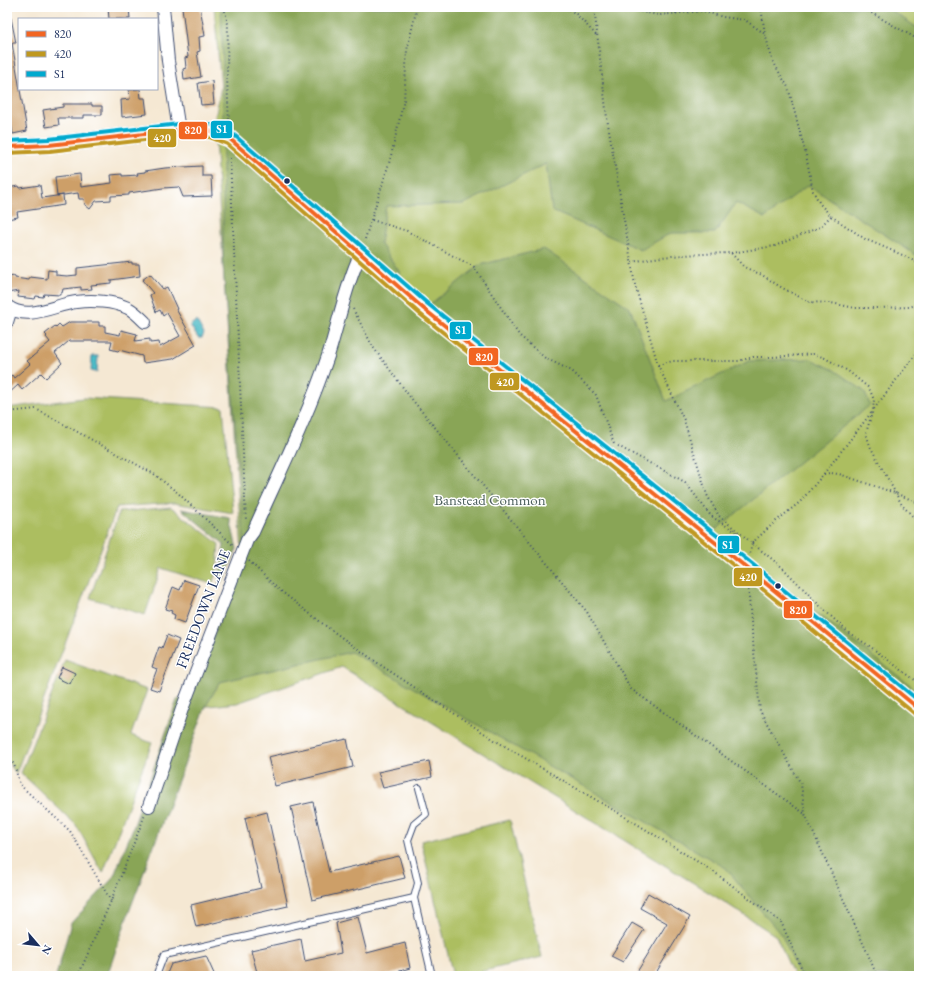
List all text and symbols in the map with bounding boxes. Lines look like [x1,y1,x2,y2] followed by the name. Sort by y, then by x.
[18,18,158,90] legend
[54,26,72,42] text: 820
[54,46,72,62] text: 420
[54,66,66,82] text: S1
[210,120,233,139] line badge: S1
[178,121,208,140] line badge: 820
[216,122,228,136] text: S1
[184,123,202,137] text: 820
[147,128,177,148] line badge: 420
[153,131,171,145] text: 420
[282,176,292,186] unlabelled marker
[449,321,472,340] line badge: S1
[455,323,467,337] text: S1
[468,347,499,366] line badge: 820
[475,350,493,364] text: 820
[489,372,520,391] line badge: 420
[496,375,514,389] text: 420
[434,490,546,509] park label: Banstead Common
[717,535,740,554] line badge: S1
[722,538,734,552] text: S1
[171,546,234,671] street label: FREEDOWN LANE
[733,567,763,587] line badge: 420
[739,570,757,584] text: 420
[773,581,783,591] unlabelled marker
[783,600,813,619] line badge: 820
[789,603,807,617] text: 820
[18,925,58,965] north arrow
[39,942,55,957] text: N

